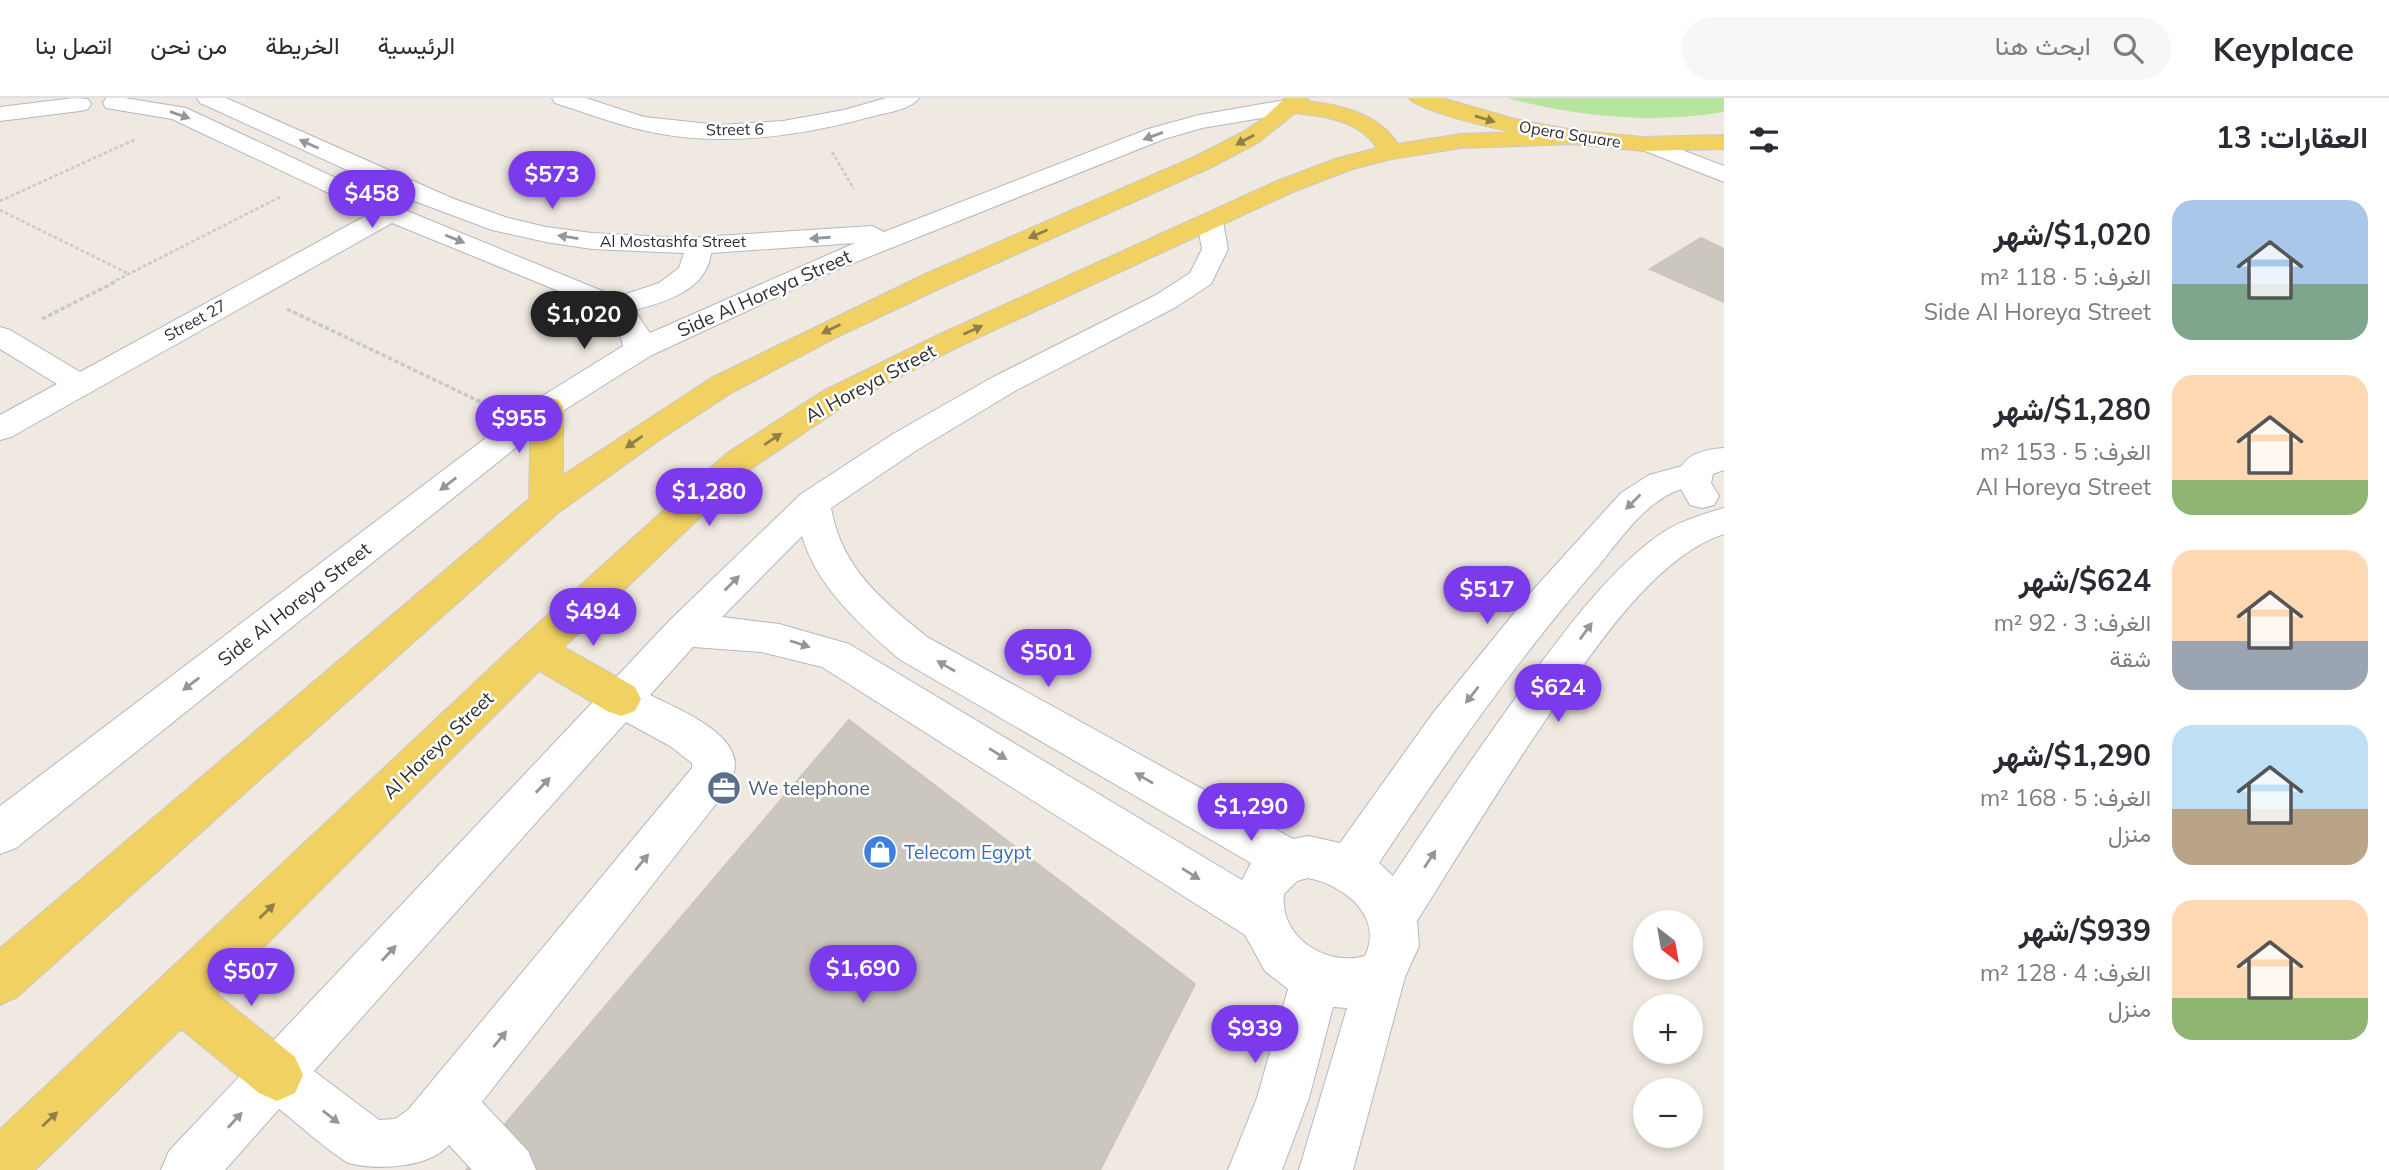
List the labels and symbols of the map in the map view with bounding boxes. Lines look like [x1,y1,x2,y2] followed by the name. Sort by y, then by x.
[170,110,191,121] one-way arrow
[1475,114,1496,124] one-way arrow
[1518,116,1622,152] street label: Opera Square
[706,118,764,140] street label: Street 6
[1142,131,1163,142] one-way arrow
[1235,134,1254,146] one-way arrow
[299,138,319,150] one-way arrow
[511,152,593,211] pin: $573
[331,170,413,230] pin: $458
[1028,228,1048,240] one-way arrow
[557,231,579,242] one-way arrow
[600,231,747,251] street label: Al Mostashfa Street
[809,232,831,243] one-way arrow
[444,233,465,244] one-way arrow
[673,244,855,342] street label: Side Al Horeya Street
[527,292,641,351] pin: $1,020
[161,295,229,345] street label: Street 27
[821,323,841,335] one-way arrow
[962,324,983,335] one-way arrow
[801,338,940,428] street label: Al Horeya Street
[478,396,560,455] pin: $955
[763,432,783,445] one-way arrow
[625,435,643,449] one-way arrow
[652,468,766,528] pin: $1,280
[439,477,457,491] one-way arrow
[1625,494,1642,511] one-way arrow
[213,537,376,671] street label: Side Al Horeya Street
[1446,566,1528,626] pin: $517
[723,576,740,592] one-way arrow
[552,588,634,648] pin: $494
[1579,622,1593,640] one-way arrow
[1007,630,1089,689] pin: $501
[790,639,811,650] one-way arrow
[936,660,955,672] one-way arrow
[1517,664,1599,724] pin: $624
[182,677,200,691] one-way arrow
[378,686,499,804] street label: Al Horeya Street
[1464,686,1479,704] one-way arrow
[989,748,1008,761] one-way arrow
[705,769,743,807] office icon: We telephone
[1134,772,1153,784] one-way arrow
[535,776,551,794] one-way arrow
[748,776,870,800] place label: We telephone
[1194,784,1308,843] pin: $1,290
[861,833,899,871] shop icon: Telecom Egypt
[904,840,1032,864] place label: Telecom Egypt
[1423,850,1437,868] one-way arrow
[635,853,650,871] one-way arrow
[1182,868,1201,881] one-way arrow
[258,904,275,920] one-way arrow
[1633,910,1703,980] north arrow
[381,944,397,962] one-way arrow
[806,946,920,1005] pin: $1,690
[210,948,292,1008] pin: $507
[1214,1006,1296,1065] pin: $939
[492,1030,507,1048] one-way arrow
[322,1109,340,1123] one-way arrow
[227,1111,243,1129] one-way arrow
[41,1112,58,1128] one-way arrow

